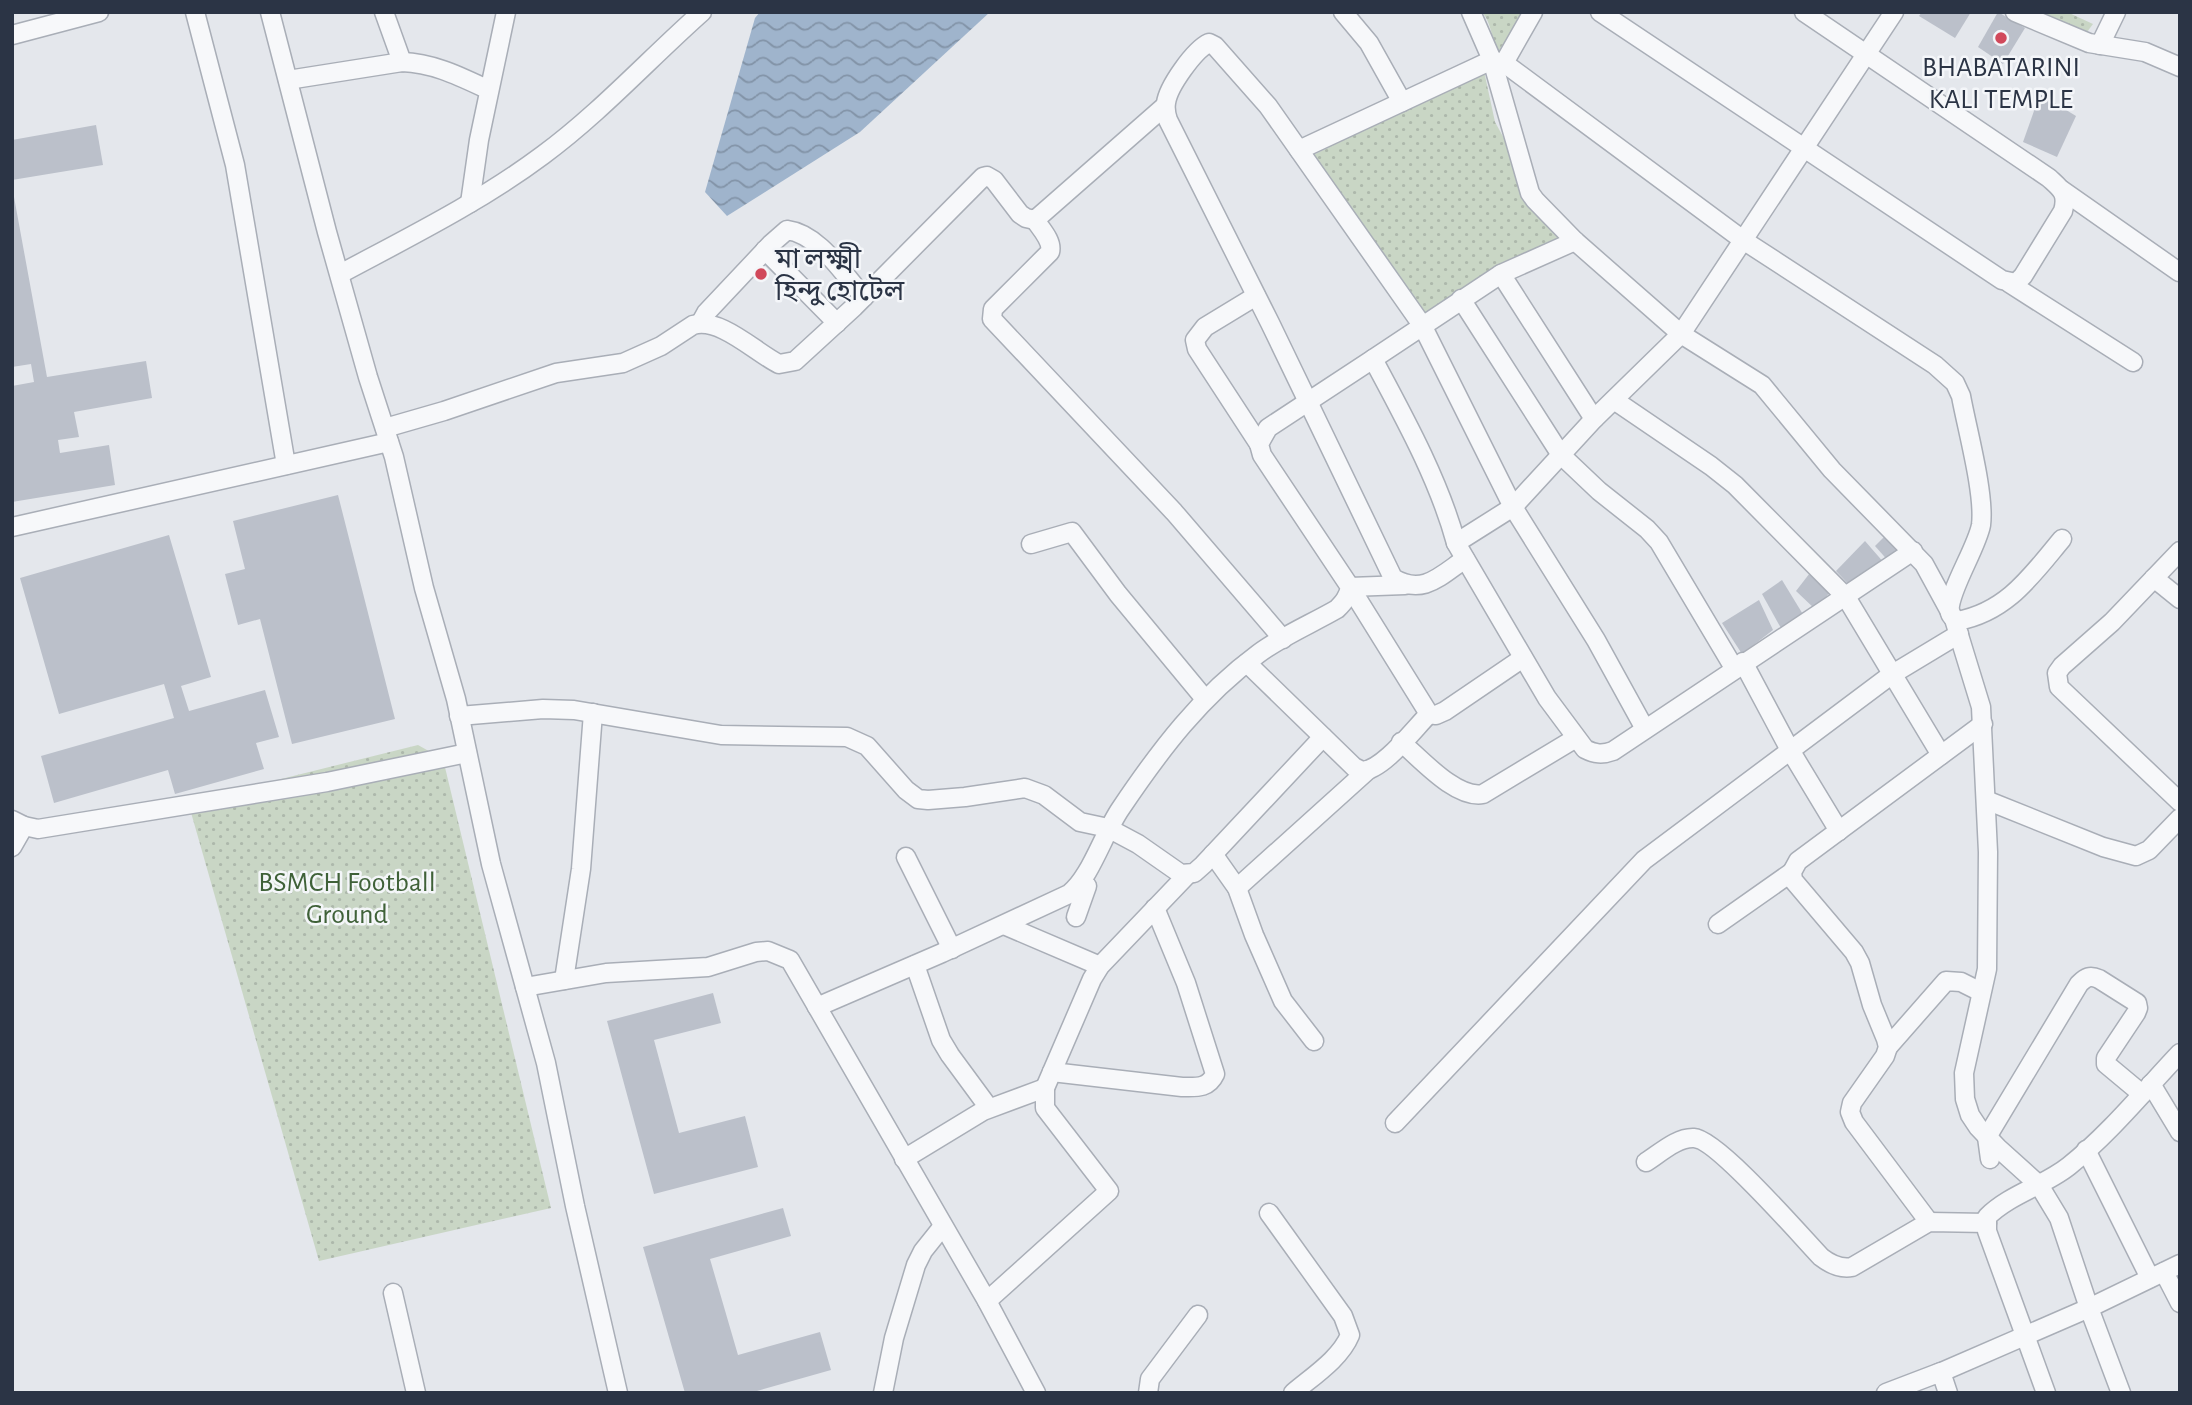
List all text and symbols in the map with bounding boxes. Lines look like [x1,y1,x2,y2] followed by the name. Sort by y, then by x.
[1993,30,2009,46] marker: BHABATARINI KALI TEMPLE
[1922,54,2080,114] place label: BHABATARINI KALI TEMPLE
[774,242,905,306] place label: মা লক্ষ্মী হিন্দু হোটেল
[753,266,769,282] marker: মা লক্ষ্মী হিন্দু হোটেল
[258,869,436,929] park label: BSMCH Football Ground

